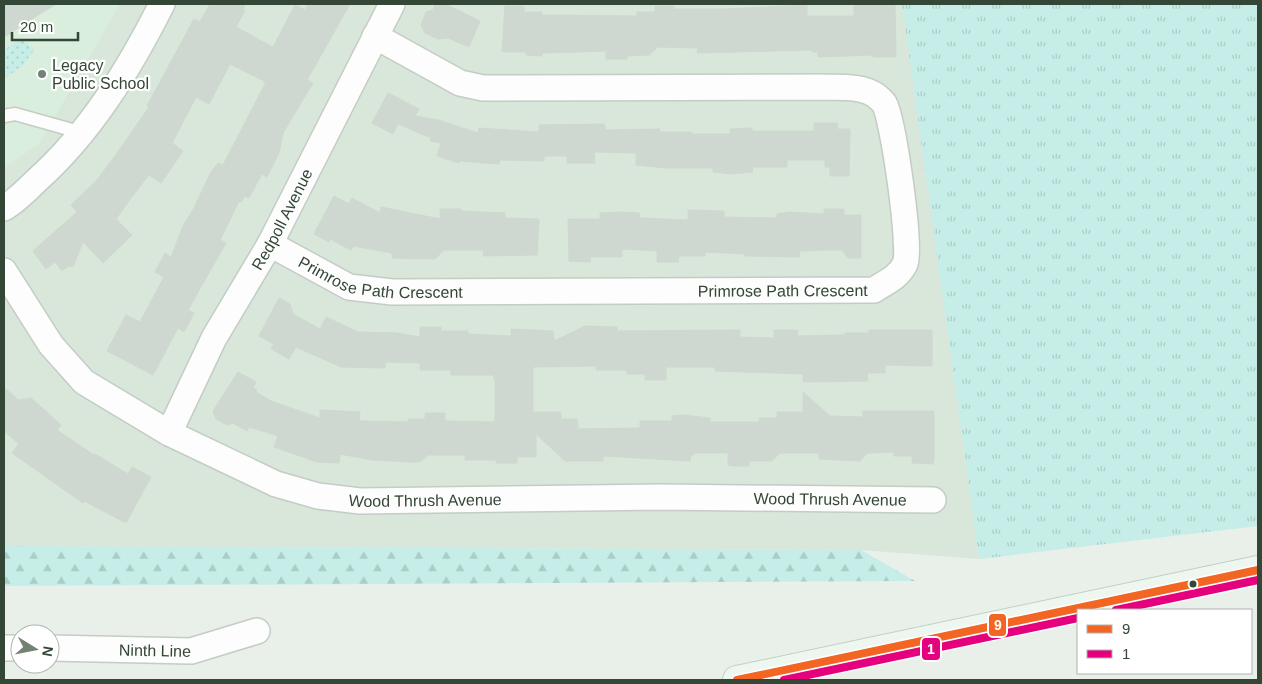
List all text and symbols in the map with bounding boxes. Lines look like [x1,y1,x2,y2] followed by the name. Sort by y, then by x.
[12,10,79,42] scale bar
[20,18,53,35] text: 20 m
[52,57,149,92] place label: Legacy Public School
[36,68,48,80] marker: Legacy Public School
[248,166,315,273] street label: Redpoll Avenue
[296,253,463,301] street label: Primrose Path Crescent
[698,282,868,299] street label: Primrose Path Crescent
[753,490,907,508] street label: Wood Thrush Avenue
[348,491,502,510] street label: Wood Thrush Avenue
[1188,579,1198,589] unlabelled marker
[1077,609,1252,674] legend
[988,613,1007,637] line badge: 9
[994,617,1002,633] text: 9
[1122,620,1130,637] text: 9
[10,624,60,674] north arrow
[921,637,941,661] line badge: 1
[119,641,191,660] street label: Ninth Line
[927,641,935,657] text: 1
[39,645,57,658] text: N
[1122,645,1130,662] text: 1

